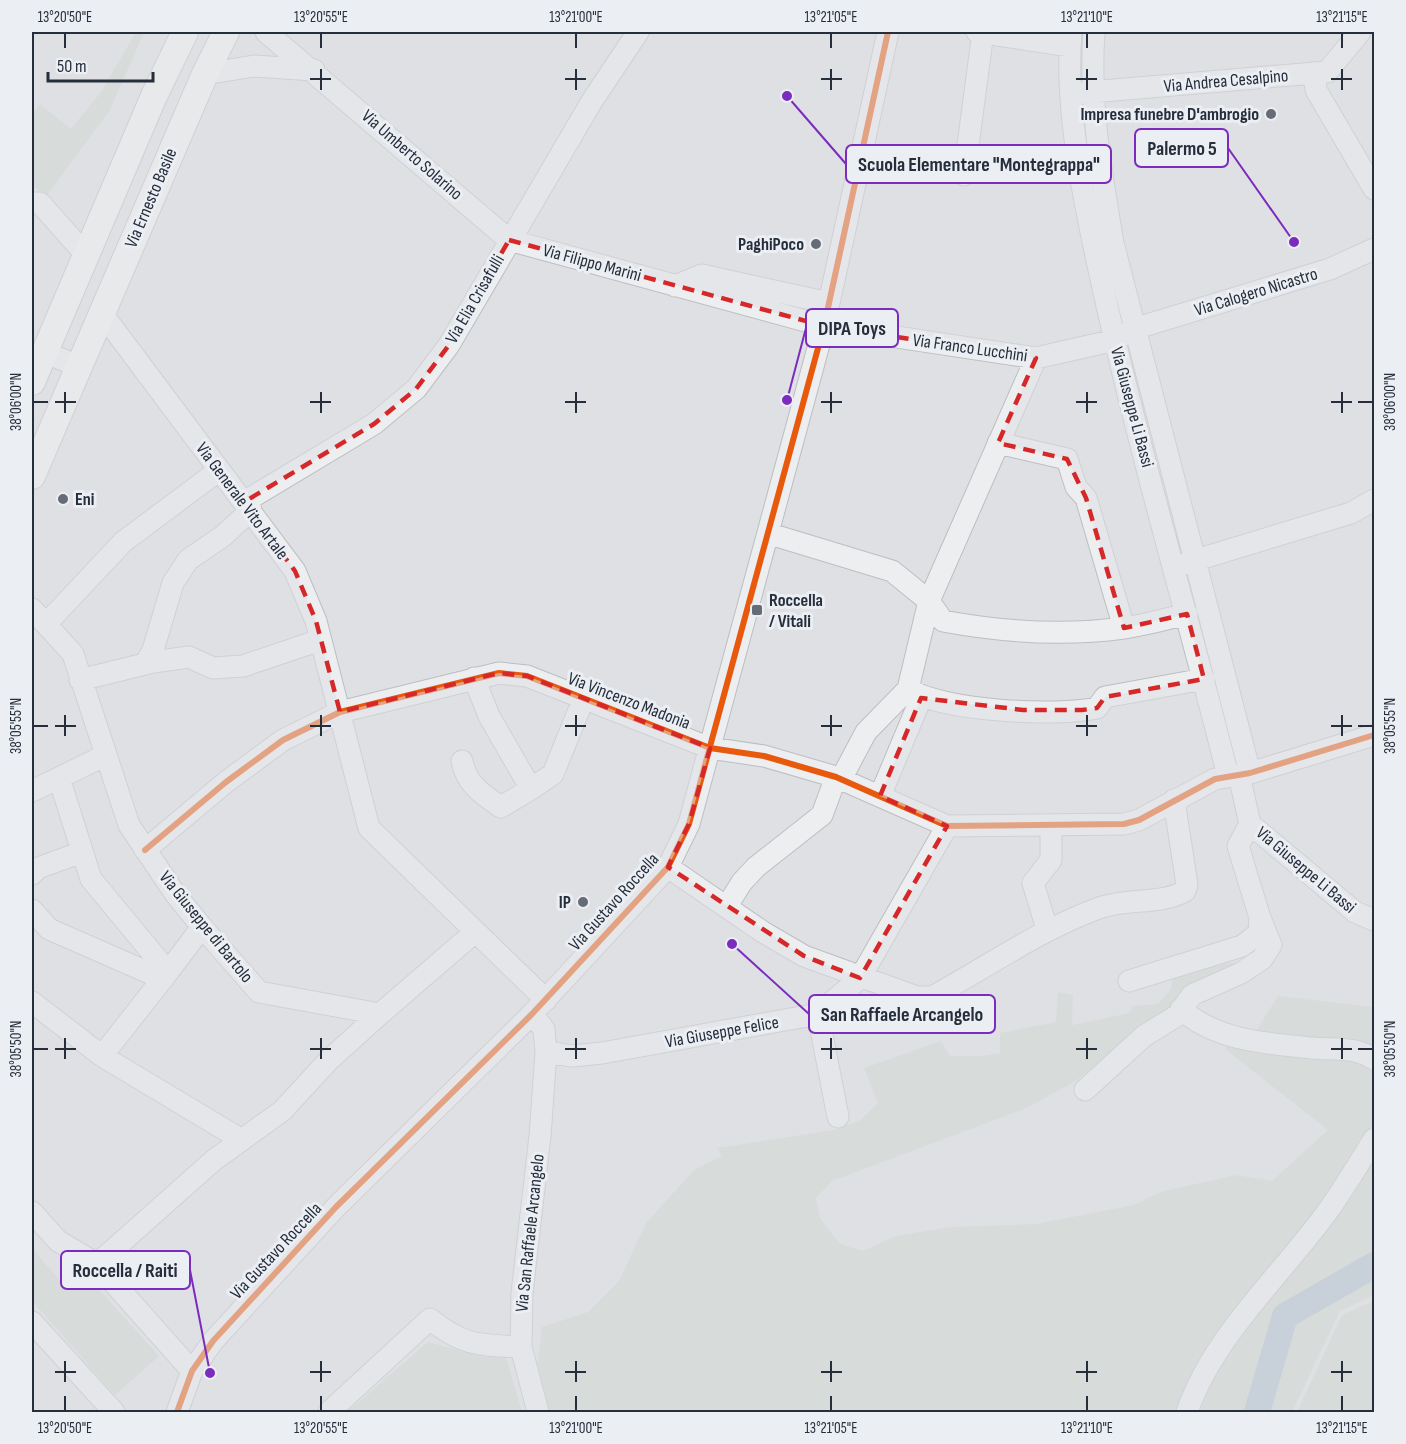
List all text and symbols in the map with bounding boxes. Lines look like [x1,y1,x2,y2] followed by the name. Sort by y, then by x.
[38,8,92,27] text: 13°20'50"E
[294,8,348,27] text: 13°20'55"E
[549,8,603,27] text: 13°21'00"E
[805,8,857,27] text: 13°21'05"E
[1061,8,1113,27] text: 13°21'10"E
[1316,8,1368,27] text: 13°21'15"E
[48,45,153,83] scale bar
[57,56,87,77] text: 50 m
[1163,65,1289,97] street label: Via Andrea Cesalpino
[1080,104,1259,125] place label: Impresa funebre D'ambrogio
[357,106,467,204] street label: Via Umberto Solarino
[1264,107,1278,121] marker: Impresa funebre D'ambrogio
[1135,129,1228,167] callout: Palermo 5
[1147,137,1217,161] text: Palermo 5
[121,145,181,251] street label: Via Ernesto Basile
[846,145,1111,183] callout: Scuola Elementare "Montegrappa"
[858,153,1100,177] text: Scuola Elementare "Montegrappa"
[738,234,804,255] place label: PaghiPoco
[809,237,823,251] marker: PaghiPoco
[540,240,644,286] street label: Via Filippo Marini
[441,251,509,347] street label: Via Elia Crisafulli
[1192,263,1320,321] street label: Via Calogero Nicastro
[806,309,898,347] callout: DIPA Toys
[818,317,886,341] text: DIPA Toys
[911,330,1029,366] street label: Via Franco Lucchini
[1106,345,1158,469] street label: Via Giuseppe Li Bassi
[7,373,26,431] text: 38°06'00"N
[1381,373,1400,431] text: 38°06'00"N
[191,438,293,564] street label: Via Generale Vito Artale
[75,489,94,510] place label: Eni
[56,492,70,506] marker: Eni
[769,590,823,632] place label: Roccella / Vitali
[750,603,764,617] marker: Roccella / Vitali
[565,668,693,734] street label: Via Vincenzo Madonia
[7,698,26,754] text: 38°05'55"N
[1381,698,1400,754] text: 38°05'55"N
[1252,822,1360,918] street label: Via Giuseppe Li Bassi
[565,849,663,955] street label: Via Gustavo Roccella
[155,867,257,987] street label: Via Giuseppe di Bartolo
[559,892,571,913] place label: IP
[576,895,590,909] marker: IP
[809,995,995,1033] callout: San Raffaele Arcangelo
[821,1003,983,1027] text: San Raffaele Arcangelo
[664,1012,780,1052] street label: Via Giuseppe Felice
[7,1021,26,1077] text: 38°05'50"N
[1381,1021,1400,1077] text: 38°05'50"N
[511,1153,549,1313] street label: Via San Raffaele Arcangelo
[226,1198,326,1304] street label: Via Gustavo Roccella
[61,1251,190,1289] callout: Roccella / Raiti
[72,1259,178,1283] text: Roccella / Raiti
[38,1419,92,1438] text: 13°20'50"E
[294,1419,348,1438] text: 13°20'55"E
[549,1419,603,1438] text: 13°21'00"E
[805,1419,857,1438] text: 13°21'05"E
[1061,1419,1113,1438] text: 13°21'10"E
[1316,1419,1368,1438] text: 13°21'15"E

